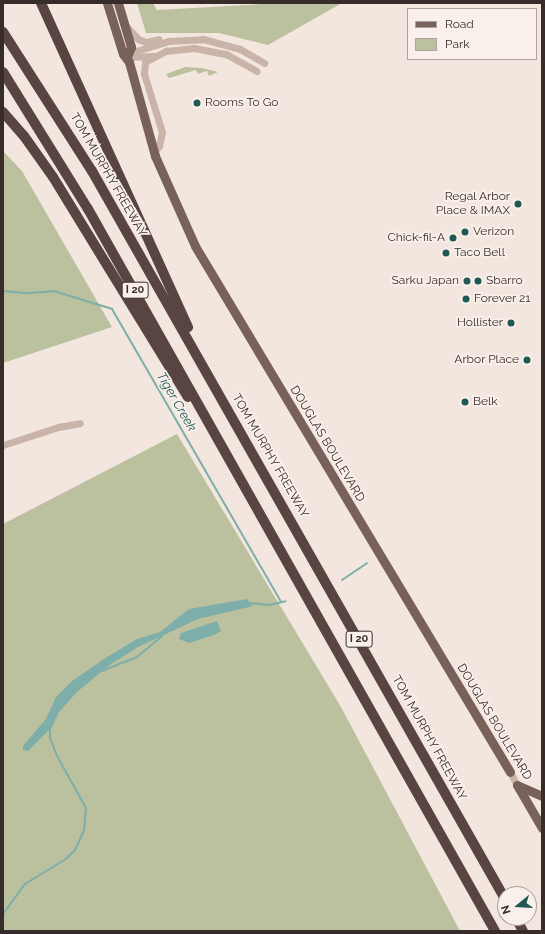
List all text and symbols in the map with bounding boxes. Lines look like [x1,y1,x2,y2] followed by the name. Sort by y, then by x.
[407,8,537,60] legend
[445,17,474,31] text: Road
[445,37,470,51] text: Park
[205,96,279,110] place label: Rooms To Go
[192,98,202,108] marker: Rooms To Go
[67,111,149,239] street label: TOM MURPHY FREEWAY
[436,190,510,218] place label: Regal Arbor Place & IMAX
[513,199,523,209] marker: Regal Arbor Place & IMAX
[473,225,514,239] place label: Verizon
[460,227,470,237] marker: Verizon
[387,231,445,245] place label: Chick-fil-A
[448,233,458,243] marker: Chick-fil-A
[454,246,505,260] place label: Taco Bell
[441,248,451,258] marker: Taco Bell
[391,274,459,288] place label: Sarku Japan
[486,274,523,288] place label: Sbarro
[462,276,472,286] marker: Sarku Japan
[473,276,483,286] marker: Sbarro
[121,281,149,299] road number: I 20
[474,292,531,306] place label: Forever 21
[461,294,471,304] marker: Forever 21
[457,316,503,330] place label: Hollister
[506,318,516,328] marker: Hollister
[454,353,519,367] place label: Arbor Place
[522,355,532,365] marker: Arbor Place
[153,369,199,435] water label: Tiger Creek
[287,383,367,505] street label: DOUGLAS BOULEVARD
[229,392,311,520] street label: TOM MURPHY FREEWAY
[473,395,498,409] place label: Belk
[460,397,470,407] marker: Belk
[345,630,373,648] road number: I 20
[454,661,534,783] street label: DOUGLAS BOULEVARD
[389,673,469,803] street label: TOM MURPHY FREEWAY
[497,886,537,926] north arrow
[499,904,514,916] text: N

